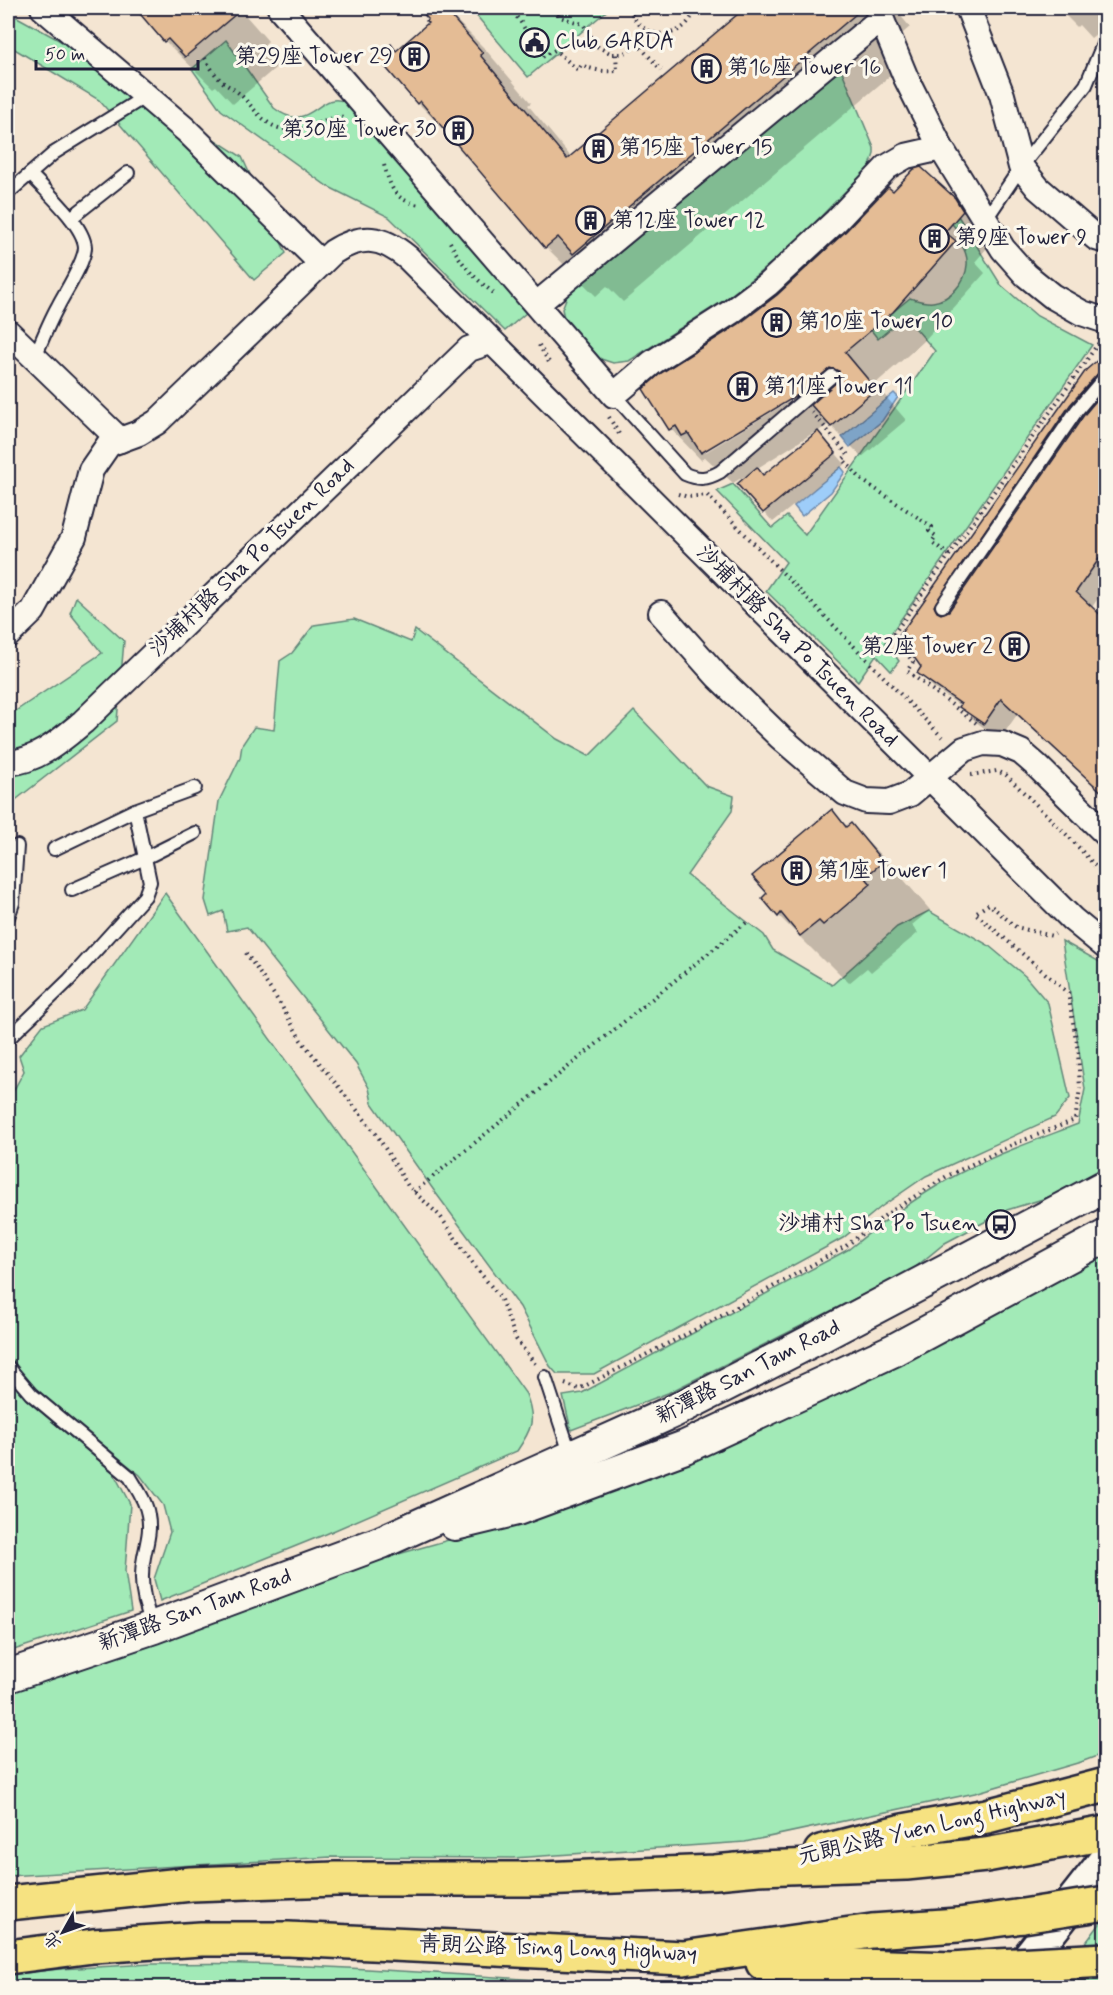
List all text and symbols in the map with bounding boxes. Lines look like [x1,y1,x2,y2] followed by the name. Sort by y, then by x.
[518,26,550,58] public building icon: Club GARDA
[555,28,675,56] place label: Club GARDA
[36,33,198,71] scale bar
[398,41,430,73] building icon: 第29座 Tower 29
[45,43,85,67] text: 50 m
[235,43,393,71] place label: 第29座 Tower 29
[690,52,722,84] building icon: 第16座 Tower 16
[727,54,881,82] place label: 第16座 Tower 16
[442,114,474,146] building icon: 第30座 Tower 30
[282,116,437,144] place label: 第30座 Tower 30
[582,132,614,164] building icon: 第15座 Tower 15
[619,134,773,162] place label: 第15座 Tower 15
[575,205,607,237] building icon: 第12座 Tower 12
[612,207,765,235] place label: 第12座 Tower 12
[918,222,950,254] building icon: 第9座 Tower 9
[955,224,1087,252] place label: 第9座 Tower 9
[761,306,793,338] building icon: 第10座 Tower 10
[798,308,953,336] place label: 第10座 Tower 10
[727,371,759,403] building icon: 第11座 Tower 11
[764,373,913,401] place label: 第11座 Tower 11
[143,452,361,664] street label: 沙埔村路 Sha Po Tsuen Road
[690,539,904,753] street label: 沙埔村路 Sha Po Tsuen Road
[998,631,1030,663] building icon: 第2座 Tower 2
[861,633,993,661] place label: 第2座 Tower 2
[780,855,812,887] building icon: 第1座 Tower 1
[817,857,947,885] place label: 第1座 Tower 1
[984,1208,1016,1240] bus stop icon: 沙埔村 Sha Po Tsuen
[778,1210,979,1238] place label: 沙埔村 Sha Po Tsuen
[651,1313,845,1431] street label: 新潭路 San Tam Road
[94,1562,296,1658] street label: 新潭路 San Tam Road
[795,1783,1069,1874] street label: 元朗公路 Yuen Long Highway
[33,1902,93,1962] north arrow
[39,1928,66,1954] text: 北
[418,1930,698,1971] street label: 青朗公路 Tsing Long Highway

